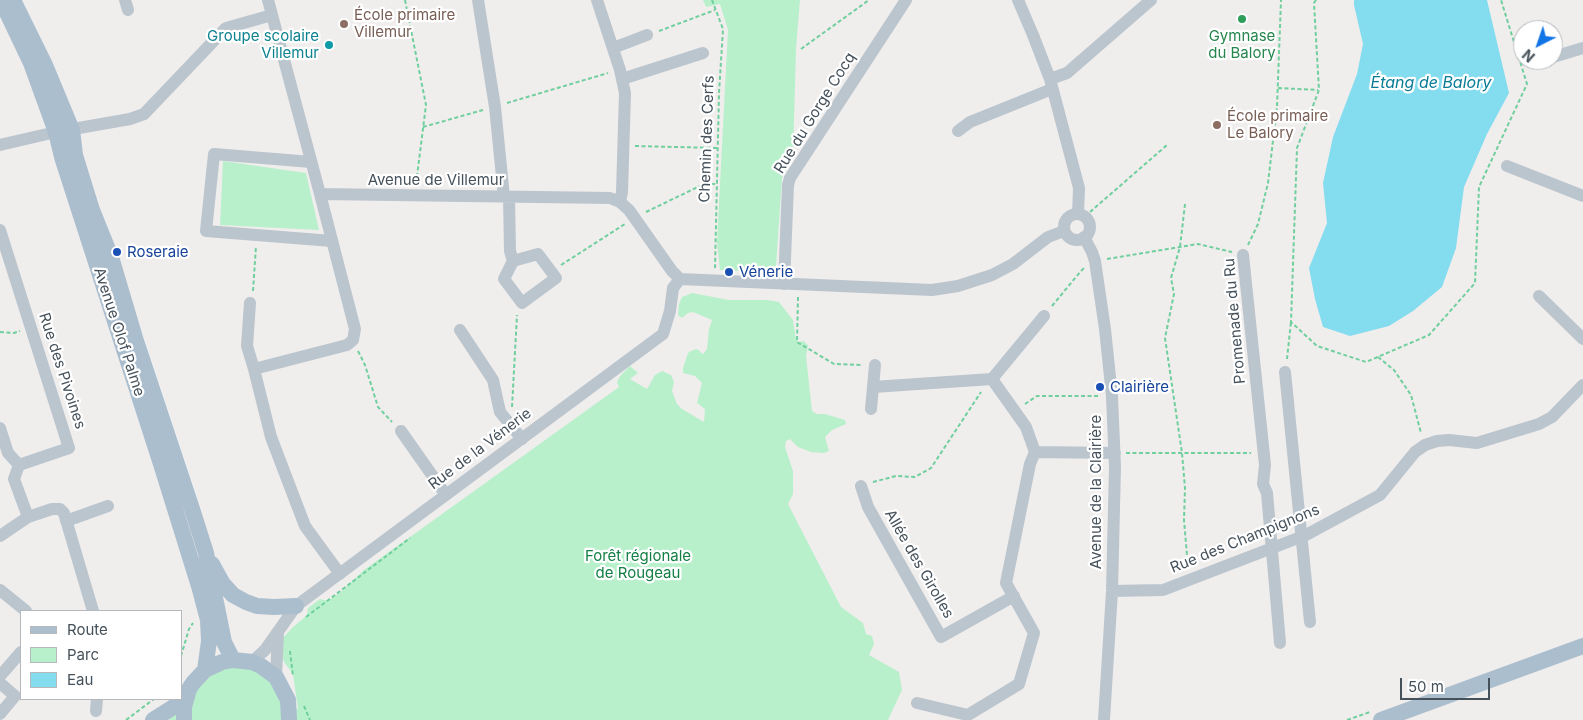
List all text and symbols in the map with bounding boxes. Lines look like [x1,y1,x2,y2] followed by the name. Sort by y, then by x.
[354,6,455,41] place label: École primaire Villemur
[1236,13,1248,25] marker: Gymnase du Balory
[338,18,350,30] marker: École primaire Villemur
[1513,20,1563,70] north arrow
[207,27,319,62] place label: Groupe scolaire Villemur
[1208,27,1276,62] place label: Gymnase du Balory
[323,39,335,51] marker: Groupe scolaire Villemur
[1519,46,1538,66] text: N
[770,49,860,177] street label: Rue du Gorge Cocq
[1371,73,1491,93] water label: Étang de Balory
[696,75,718,203] street label: Chemin des Cerfs
[1227,107,1328,142] place label: École primaire Le Balory
[1211,119,1223,131] marker: École primaire Le Balory
[368,171,504,189] street label: Avenue de Villemur
[127,243,189,261] place label: Roseraie
[111,246,123,258] marker: Roseraie
[1221,257,1249,385] street label: Promenade du Ru
[739,263,793,281] place label: Vénerie
[90,265,148,399] street label: Avenue Olof Palme
[723,266,735,278] marker: Vénerie
[35,311,89,431] street label: Rue des Pivoines
[1110,378,1169,396] place label: Clairière
[1094,381,1106,393] marker: Clairière
[425,404,535,494] street label: Rue de la Vénerie
[1087,415,1105,569] street label: Avenue de la Clairière
[1168,501,1322,577] street label: Rue des Champignons
[881,506,957,622] street label: Allée des Girolles
[585,547,691,582] park label: Forêt régionale de Rougeau
[20,610,182,700] legend
[67,620,108,639] text: Route
[67,645,99,664] text: Parc
[1403,668,1493,700] scale bar
[67,670,93,689] text: Eau
[1408,677,1444,696] text: 50 m

